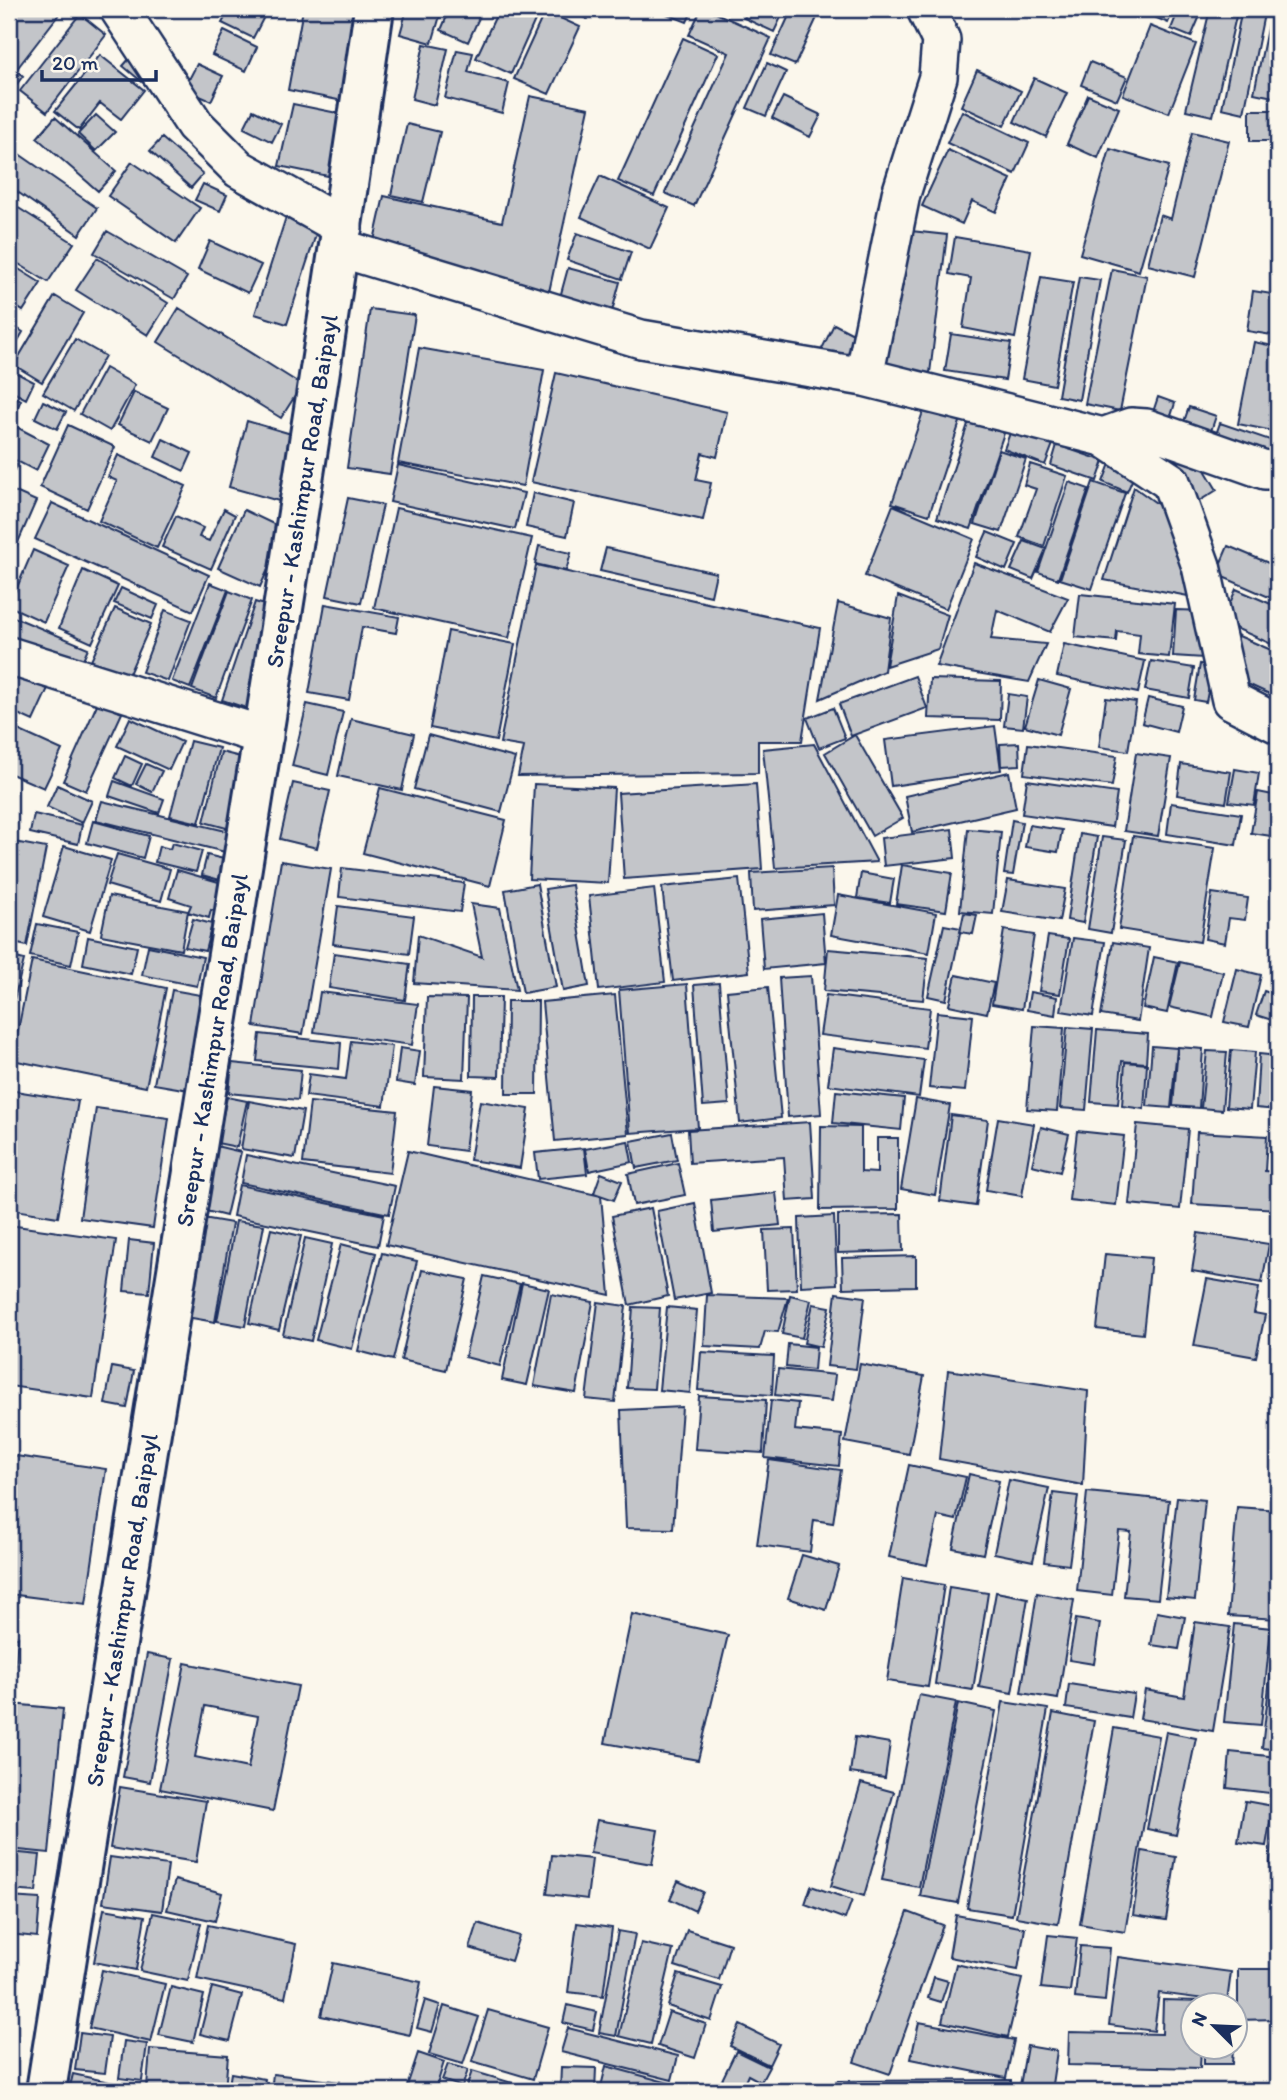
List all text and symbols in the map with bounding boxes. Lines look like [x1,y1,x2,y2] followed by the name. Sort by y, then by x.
[42,38,156,82] scale bar
[52,50,99,75] text: 20 m
[259,312,344,670] street label: Sreepur - Kashimpur Road, Baipayl
[169,871,254,1229] street label: Sreepur - Kashimpur Road, Baipayl
[79,1431,164,1789] street label: Sreepur - Kashimpur Road, Baipayl
[1178,1992,1248,2062] north arrow
[1186,2009,1212,2030] text: N

